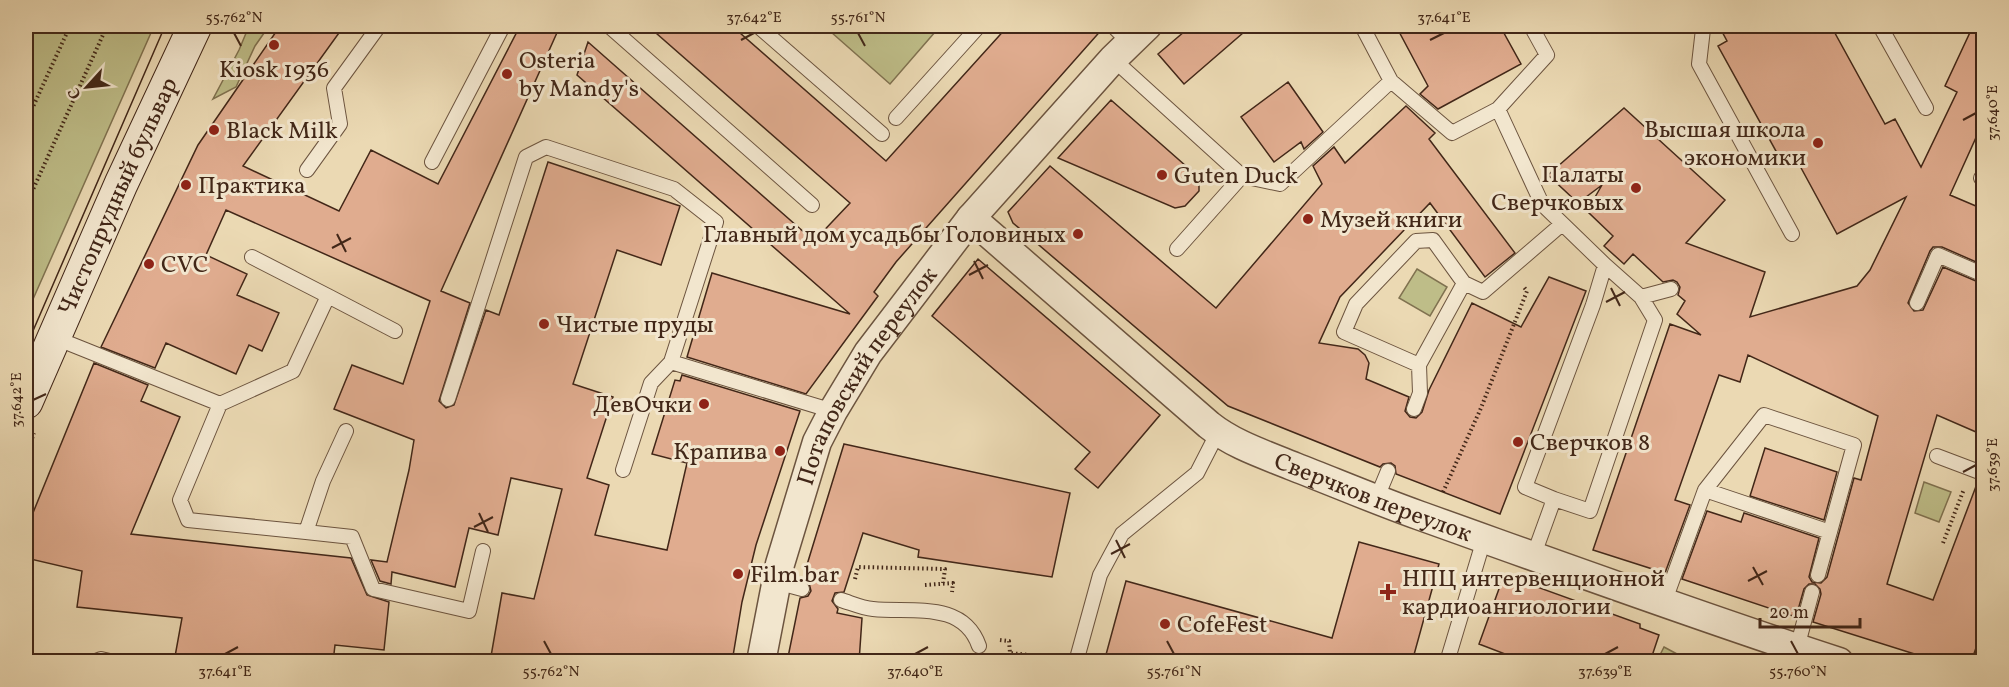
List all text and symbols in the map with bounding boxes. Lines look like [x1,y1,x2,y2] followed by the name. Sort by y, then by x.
[205,8,263,29] text: 55.762°N
[726,8,782,29] text: 37.642°E
[830,8,886,29] text: 55.761°N
[1417,8,1471,29] text: 37.641°E
[267,38,281,52] marker: Kiosk 1936
[519,45,639,107] place label: Osteria by Mandy's
[219,54,329,88] place label: Kiosk 1936
[57,57,117,117] north arrow
[500,67,514,81] marker: Osteria by Mandy's
[51,72,188,322] street label: Чистопрудный бульвар
[63,83,88,102] text: С
[1983,85,2004,141] text: 37.640°E
[1644,114,1806,176] place label: Высшая школа экономики
[226,115,338,149] place label: Black Milk
[207,123,221,137] marker: Black Milk
[1811,136,1825,150] marker: Высшая школа экономики
[1491,159,1624,221] place label: Палаты Сверчковых
[1174,160,1298,194] place label: Guten Duck
[1155,168,1169,182] marker: Guten Duck
[198,170,306,204] place label: Практика
[179,178,193,192] marker: Практика
[1629,181,1643,195] marker: Палаты Сверчковых
[1320,204,1462,238] place label: Музей книги
[1301,212,1315,226] marker: Музей книги
[703,219,1066,253] place label: Главный дом усадьбы Головиных
[1071,227,1085,241] marker: Главный дом усадьбы Головиных
[161,249,208,283] place label: CVC
[142,257,156,271] marker: CVC
[790,260,947,490] street label: Потаповский переулок
[556,309,714,343] place label: Чистые пруды
[537,317,551,331] marker: Чистые пруды
[7,372,28,428] text: 37.642°E
[593,389,692,423] place label: ДевОчки
[697,397,711,411] marker: ДевОчки
[1530,427,1650,461] place label: Сверчков 8
[1511,435,1525,449] marker: Сверчков 8
[673,436,768,470] place label: Крапива
[1983,438,2004,492] text: 37.639°E
[773,444,787,458] marker: Крапива
[1269,445,1476,552] street label: Сверчков переулок
[750,559,839,593] place label: Film.bar
[1402,563,1665,625] place label: НПЦ интервенционной кардиоангиологии
[731,567,745,581] marker: Film.bar
[1379,583,1397,601] marker: НПЦ интервенционной кардиоангиологии
[1760,591,1860,629] scale bar
[1769,601,1809,626] text: 20 m
[1177,609,1267,643] place label: CofeFest
[1158,617,1172,631] marker: CofeFest
[198,662,252,683] text: 37.641°E
[522,662,580,683] text: 55.762°N
[887,662,943,683] text: 37.640°E
[1146,662,1202,683] text: 55.761°N
[1578,662,1632,683] text: 37.639°E
[1769,662,1827,683] text: 55.760°N

